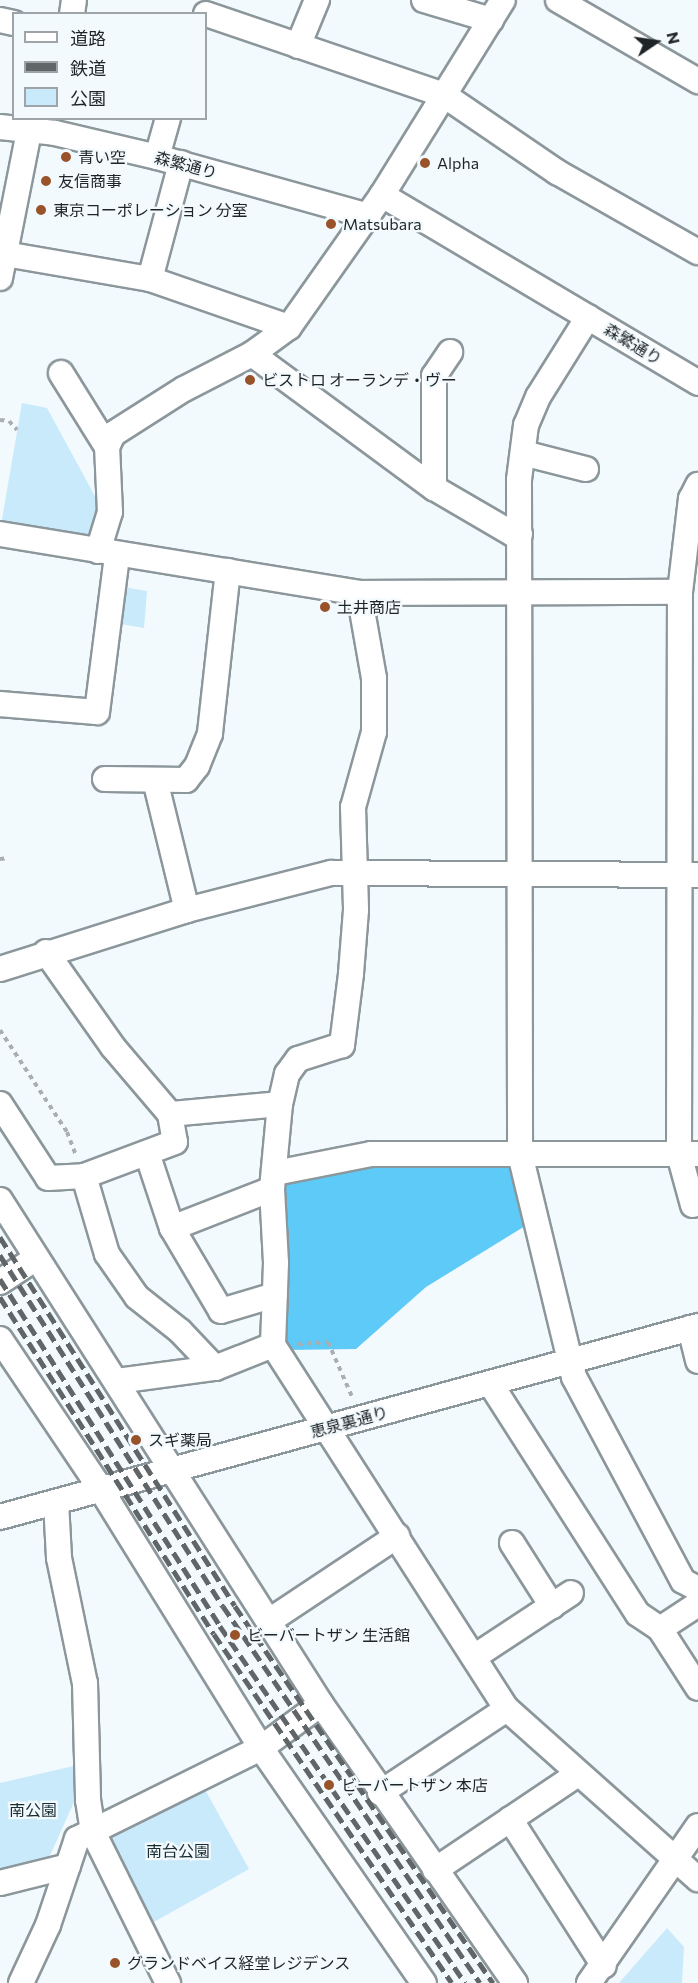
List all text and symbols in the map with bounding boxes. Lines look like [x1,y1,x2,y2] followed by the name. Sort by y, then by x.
[12,12,207,120] legend
[626,12,686,72] north arrow
[70,27,106,49] text: 道路
[663,30,685,46] text: N
[70,57,106,79] text: 鉄道
[70,87,106,109] text: 公園
[78,147,126,167] place label: 青い空
[153,147,219,183] street label: 森繁通り
[59,150,73,164] marker: 青い空
[437,153,479,173] place label: Alpha
[418,156,432,170] marker: Alpha
[58,171,122,191] place label: 友信商事
[39,174,53,188] marker: 友信商事
[53,200,248,220] place label: 東京コーポレーション 分室
[34,203,48,217] marker: 東京コーポレーション 分室
[343,214,422,234] place label: Matsubara
[324,217,338,231] marker: Matsubara
[601,319,665,369] street label: 森繁通り
[262,370,457,390] place label: ビストロ オーランデ・ヴー
[243,373,257,387] marker: ビストロ オーランデ・ヴー
[337,597,401,617] place label: 土井商店
[318,600,332,614] marker: 土井商店
[308,1402,390,1442] street label: 恵泉裏通り
[148,1430,212,1450] place label: スギ薬局
[129,1433,143,1447] marker: スギ薬局
[247,1625,410,1645] place label: ビーバートザン 生活館
[228,1628,242,1642] marker: ビーバートザン 生活館
[341,1775,488,1795] place label: ビーバートザン 本店
[322,1778,336,1792] marker: ビーバートザン 本店
[9,1800,57,1820] park label: 南公園
[146,1841,210,1861] park label: 南台公園
[127,1953,351,1973] place label: グランドベイス経堂レジデンス
[108,1956,122,1970] marker: グランドベイス経堂レジデンス

